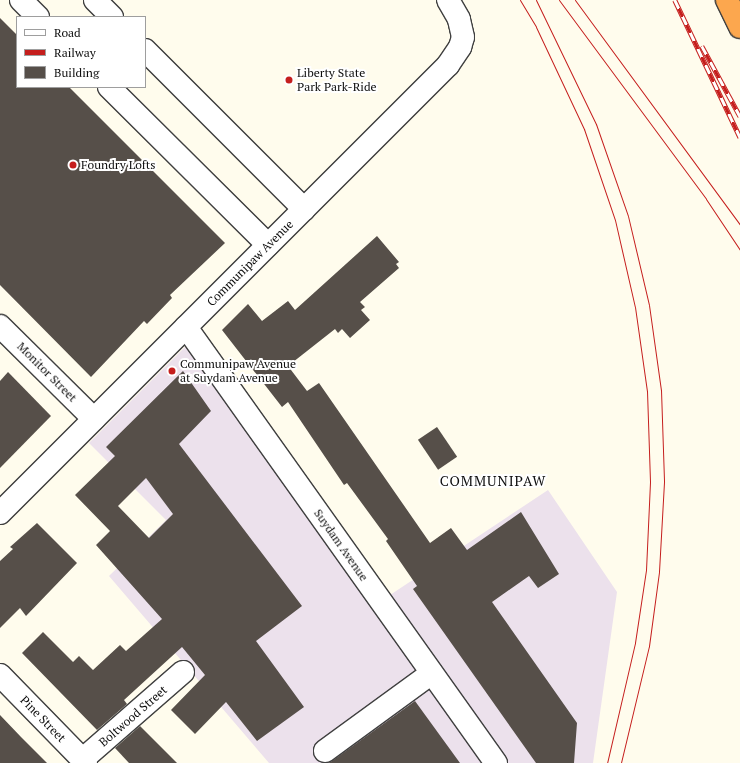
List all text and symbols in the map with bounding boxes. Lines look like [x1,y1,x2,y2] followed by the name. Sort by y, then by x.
[16,16,146,88] legend
[54,25,81,40] text: Road
[54,45,96,60] text: Railway
[54,65,99,80] text: Building
[297,66,377,94] place label: Liberty State Park Park-Ride
[284,75,294,85] marker: Liberty State Park Park-Ride
[81,158,155,172] place label: Foundry Lofts
[68,160,78,170] marker: Foundry Lofts
[204,217,296,309] street label: Communipaw Avenue
[14,339,80,405] street label: Monitor Street
[180,357,296,385] place label: Communipaw Avenue at Suydam Avenue
[167,366,177,376] marker: Communipaw Avenue at Suydam Avenue
[440,473,546,489] district label: COMMUNIPAW
[311,506,371,584] street label: Suydam Avenue
[96,683,170,749] street label: Boltwood Street
[17,693,69,745] street label: Pine Street

